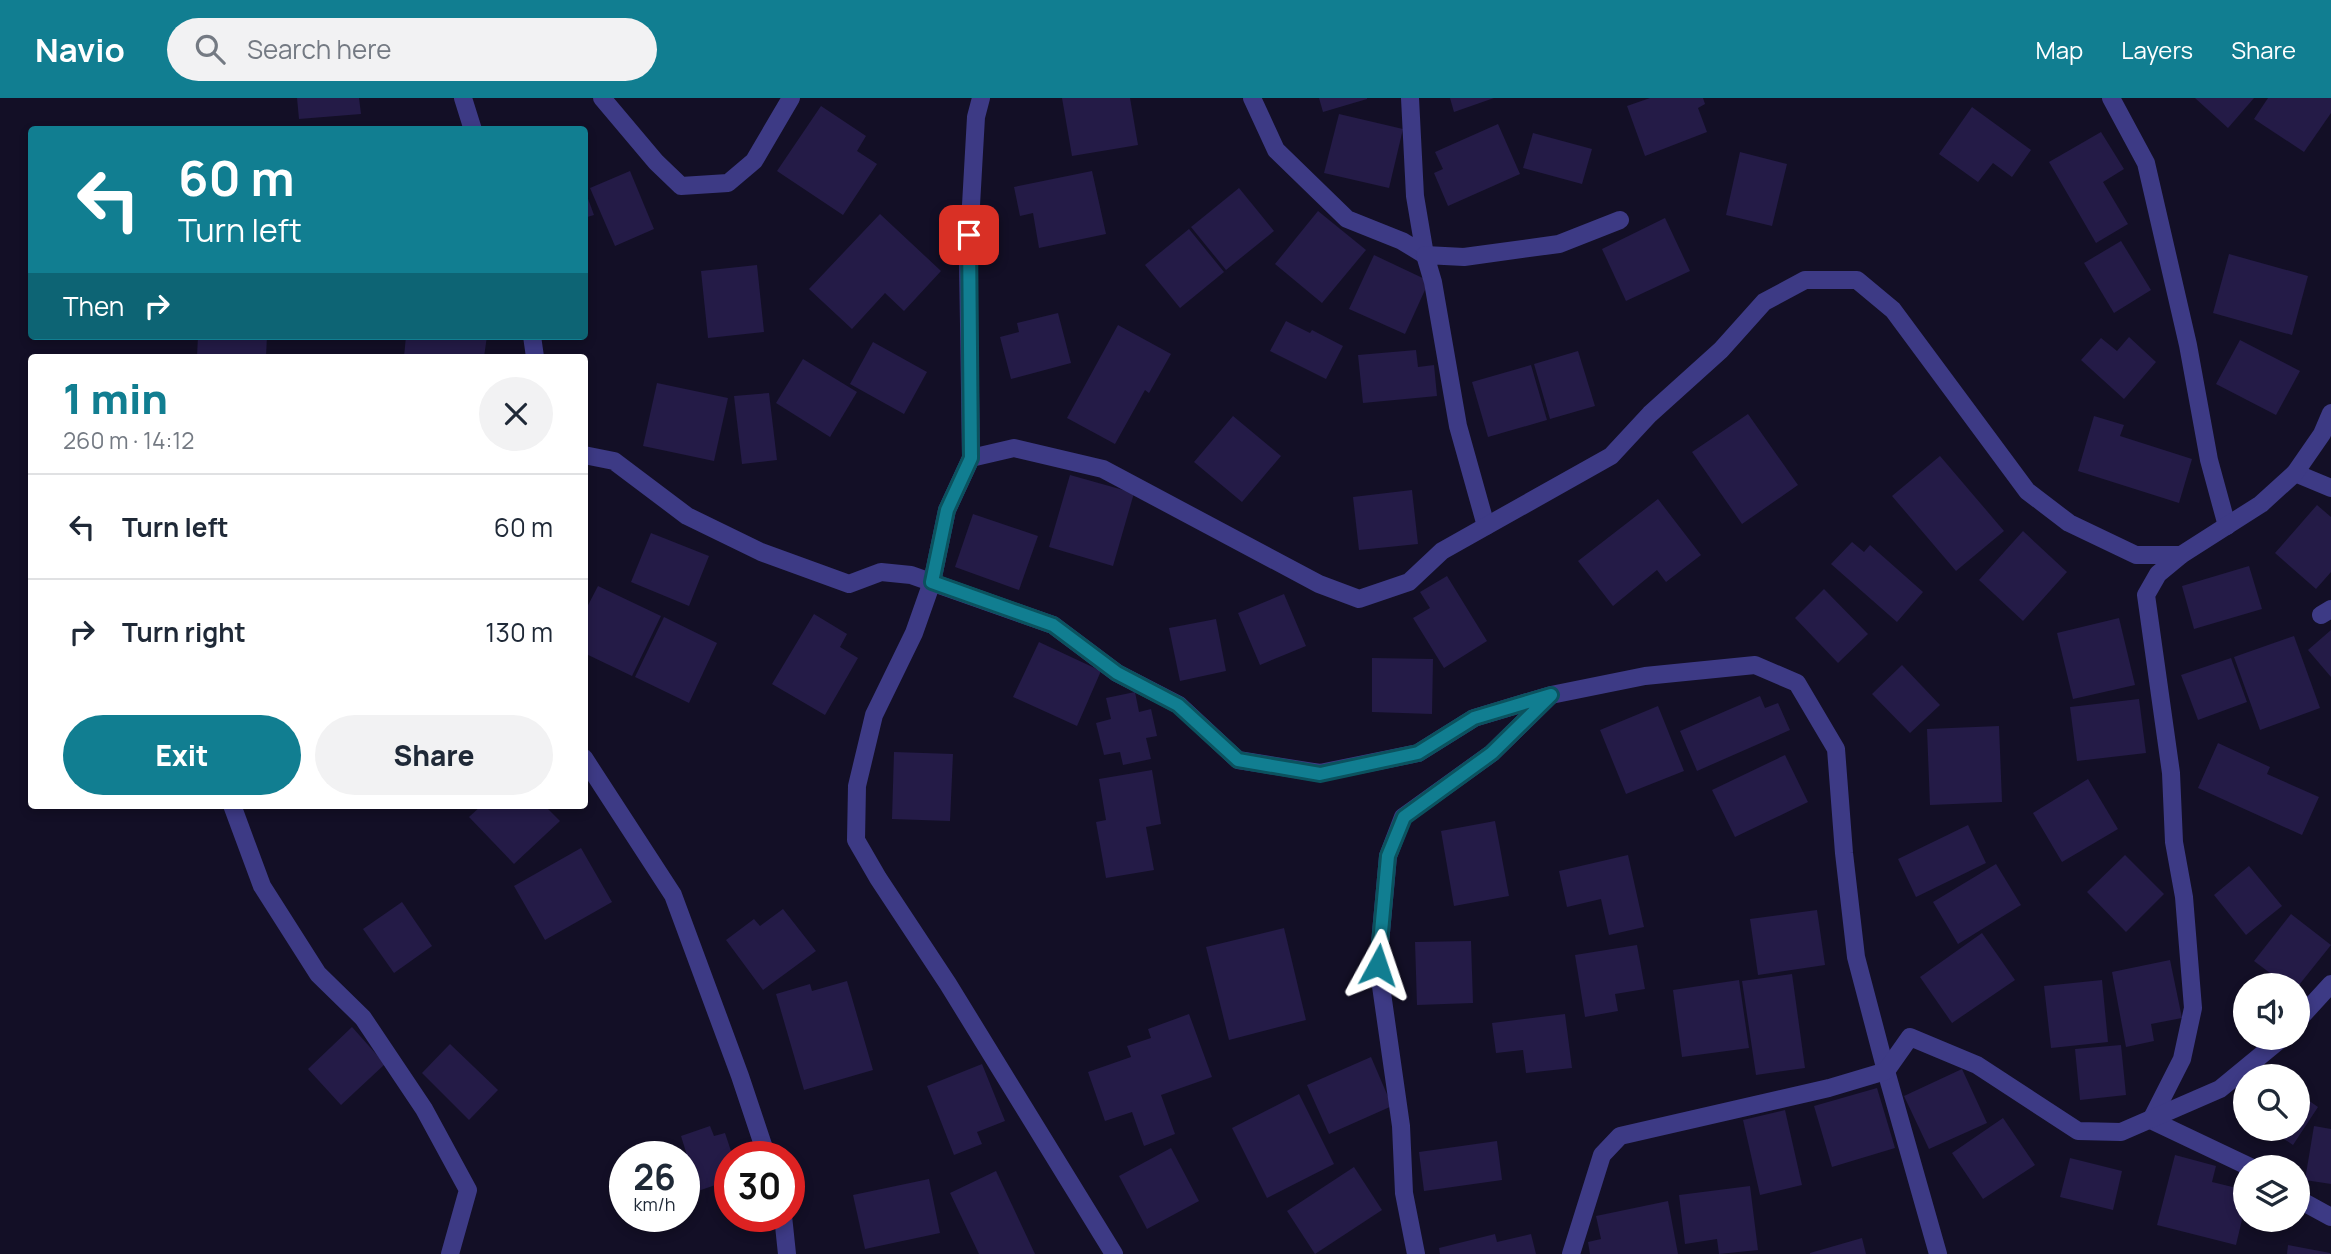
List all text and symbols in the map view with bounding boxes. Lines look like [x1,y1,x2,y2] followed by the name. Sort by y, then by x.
[167,18,657,81] search box
[35,27,125,72] text: Navio
[191,30,229,68] icon: search
[247,31,391,67] text: Search here
[2036,33,2083,66] text: Map
[2121,33,2193,66] text: Layers
[2231,33,2296,66] text: Share
[178,144,295,211] text: 60 m
[63,154,154,245] icon: left
[939,205,999,265] pin
[178,208,302,252] text: Turn left
[950,216,988,254] icon: arrive
[138,287,176,325] icon: right
[63,288,124,324] text: Then
[63,369,168,427] text: 1 min
[479,377,553,451] button: close
[63,424,194,456] text: 260 m · 14:12
[63,508,101,546] icon: left
[122,509,229,545] text: Turn left
[494,509,553,545] text: 60 m
[63,613,101,651] icon: right
[122,614,246,650] text: Turn right
[485,614,553,650] text: 130 m
[63,715,301,795] button: Exit
[315,715,553,795] button: Share
[1341,928,1415,1002] position arrow
[2233,973,2310,1232] map controls
[2233,973,2310,1050] button: sound
[2233,1064,2310,1141] button: search
[714,1141,805,1232] speed limit sign: 30
[633,1153,676,1201] text: 26
[2233,1155,2310,1232] button: layers
[634,1192,675,1216] text: km/h

